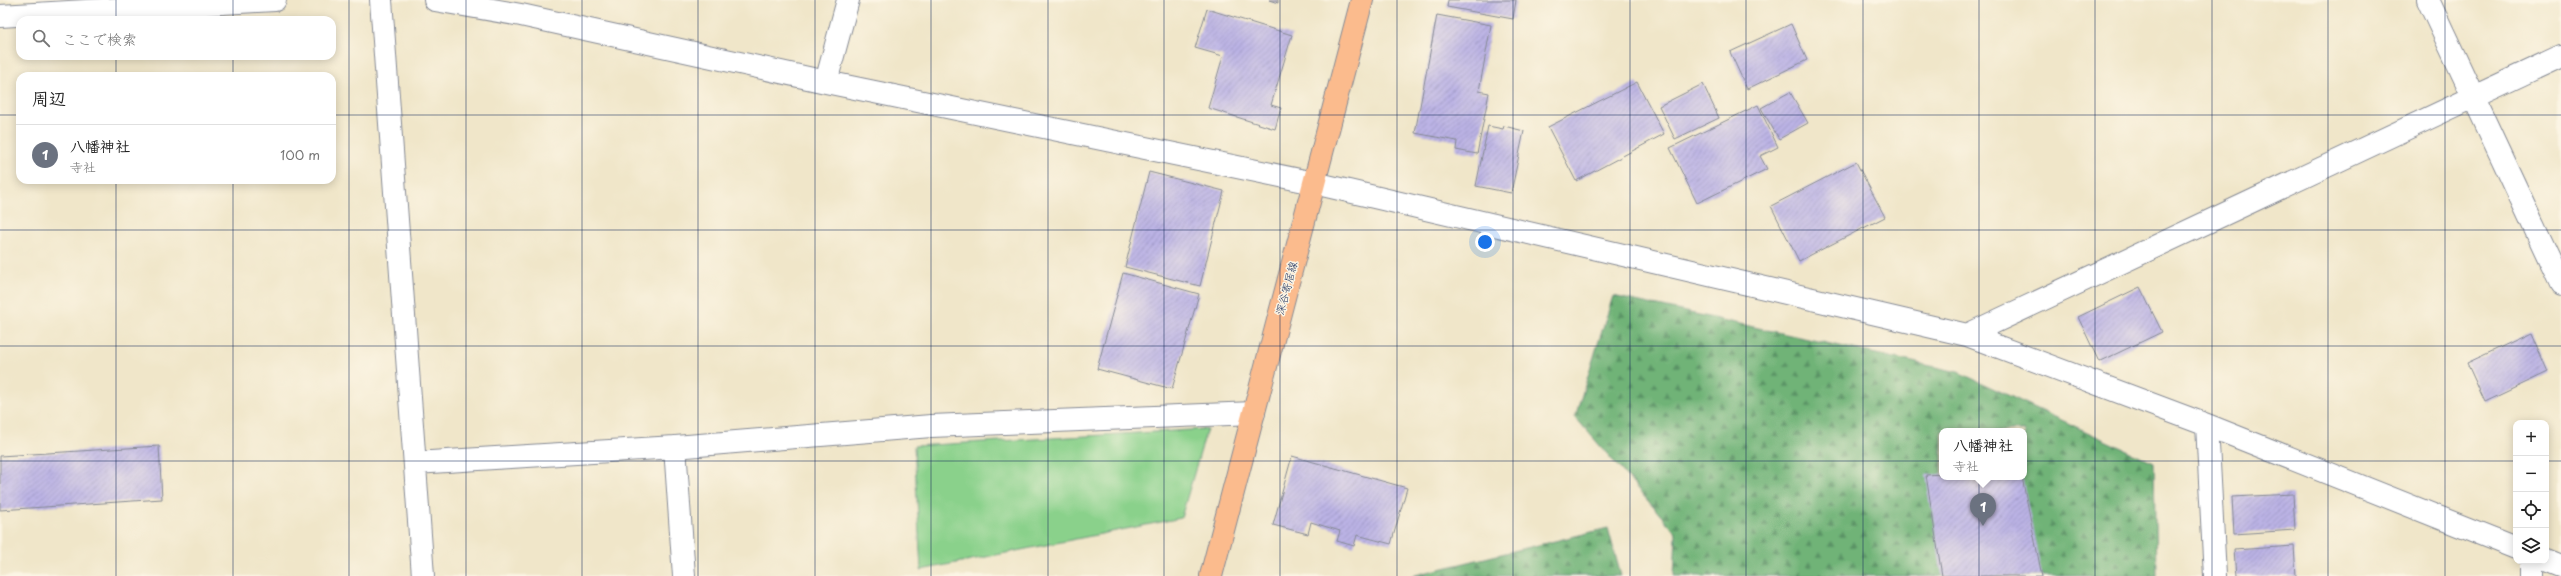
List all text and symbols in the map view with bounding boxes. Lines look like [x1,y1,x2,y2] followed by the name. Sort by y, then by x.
[16,16,336,60] search box
[30,27,52,49] icon: search
[62,27,137,50] text: ここで検索
[32,85,66,111] text: 周辺
[70,134,130,157] text: 八幡神社
[42,145,48,164] text: 1
[280,145,320,164] text: 100 m
[70,157,96,176] text: 寺社
[1475,232,1495,252] your location
[1271,259,1301,317] street label: 深谷寄居線
[2513,420,2549,564] map controls
[2513,420,2549,456] button: +
[1939,428,2027,480] popup
[1953,433,2013,456] text: 八幡神社
[1953,456,1979,475] text: 寺社
[2513,456,2549,492] button: −
[2513,492,2549,528] button: locate
[1970,493,1996,526] pin: 1
[2513,528,2549,564] button: layers

